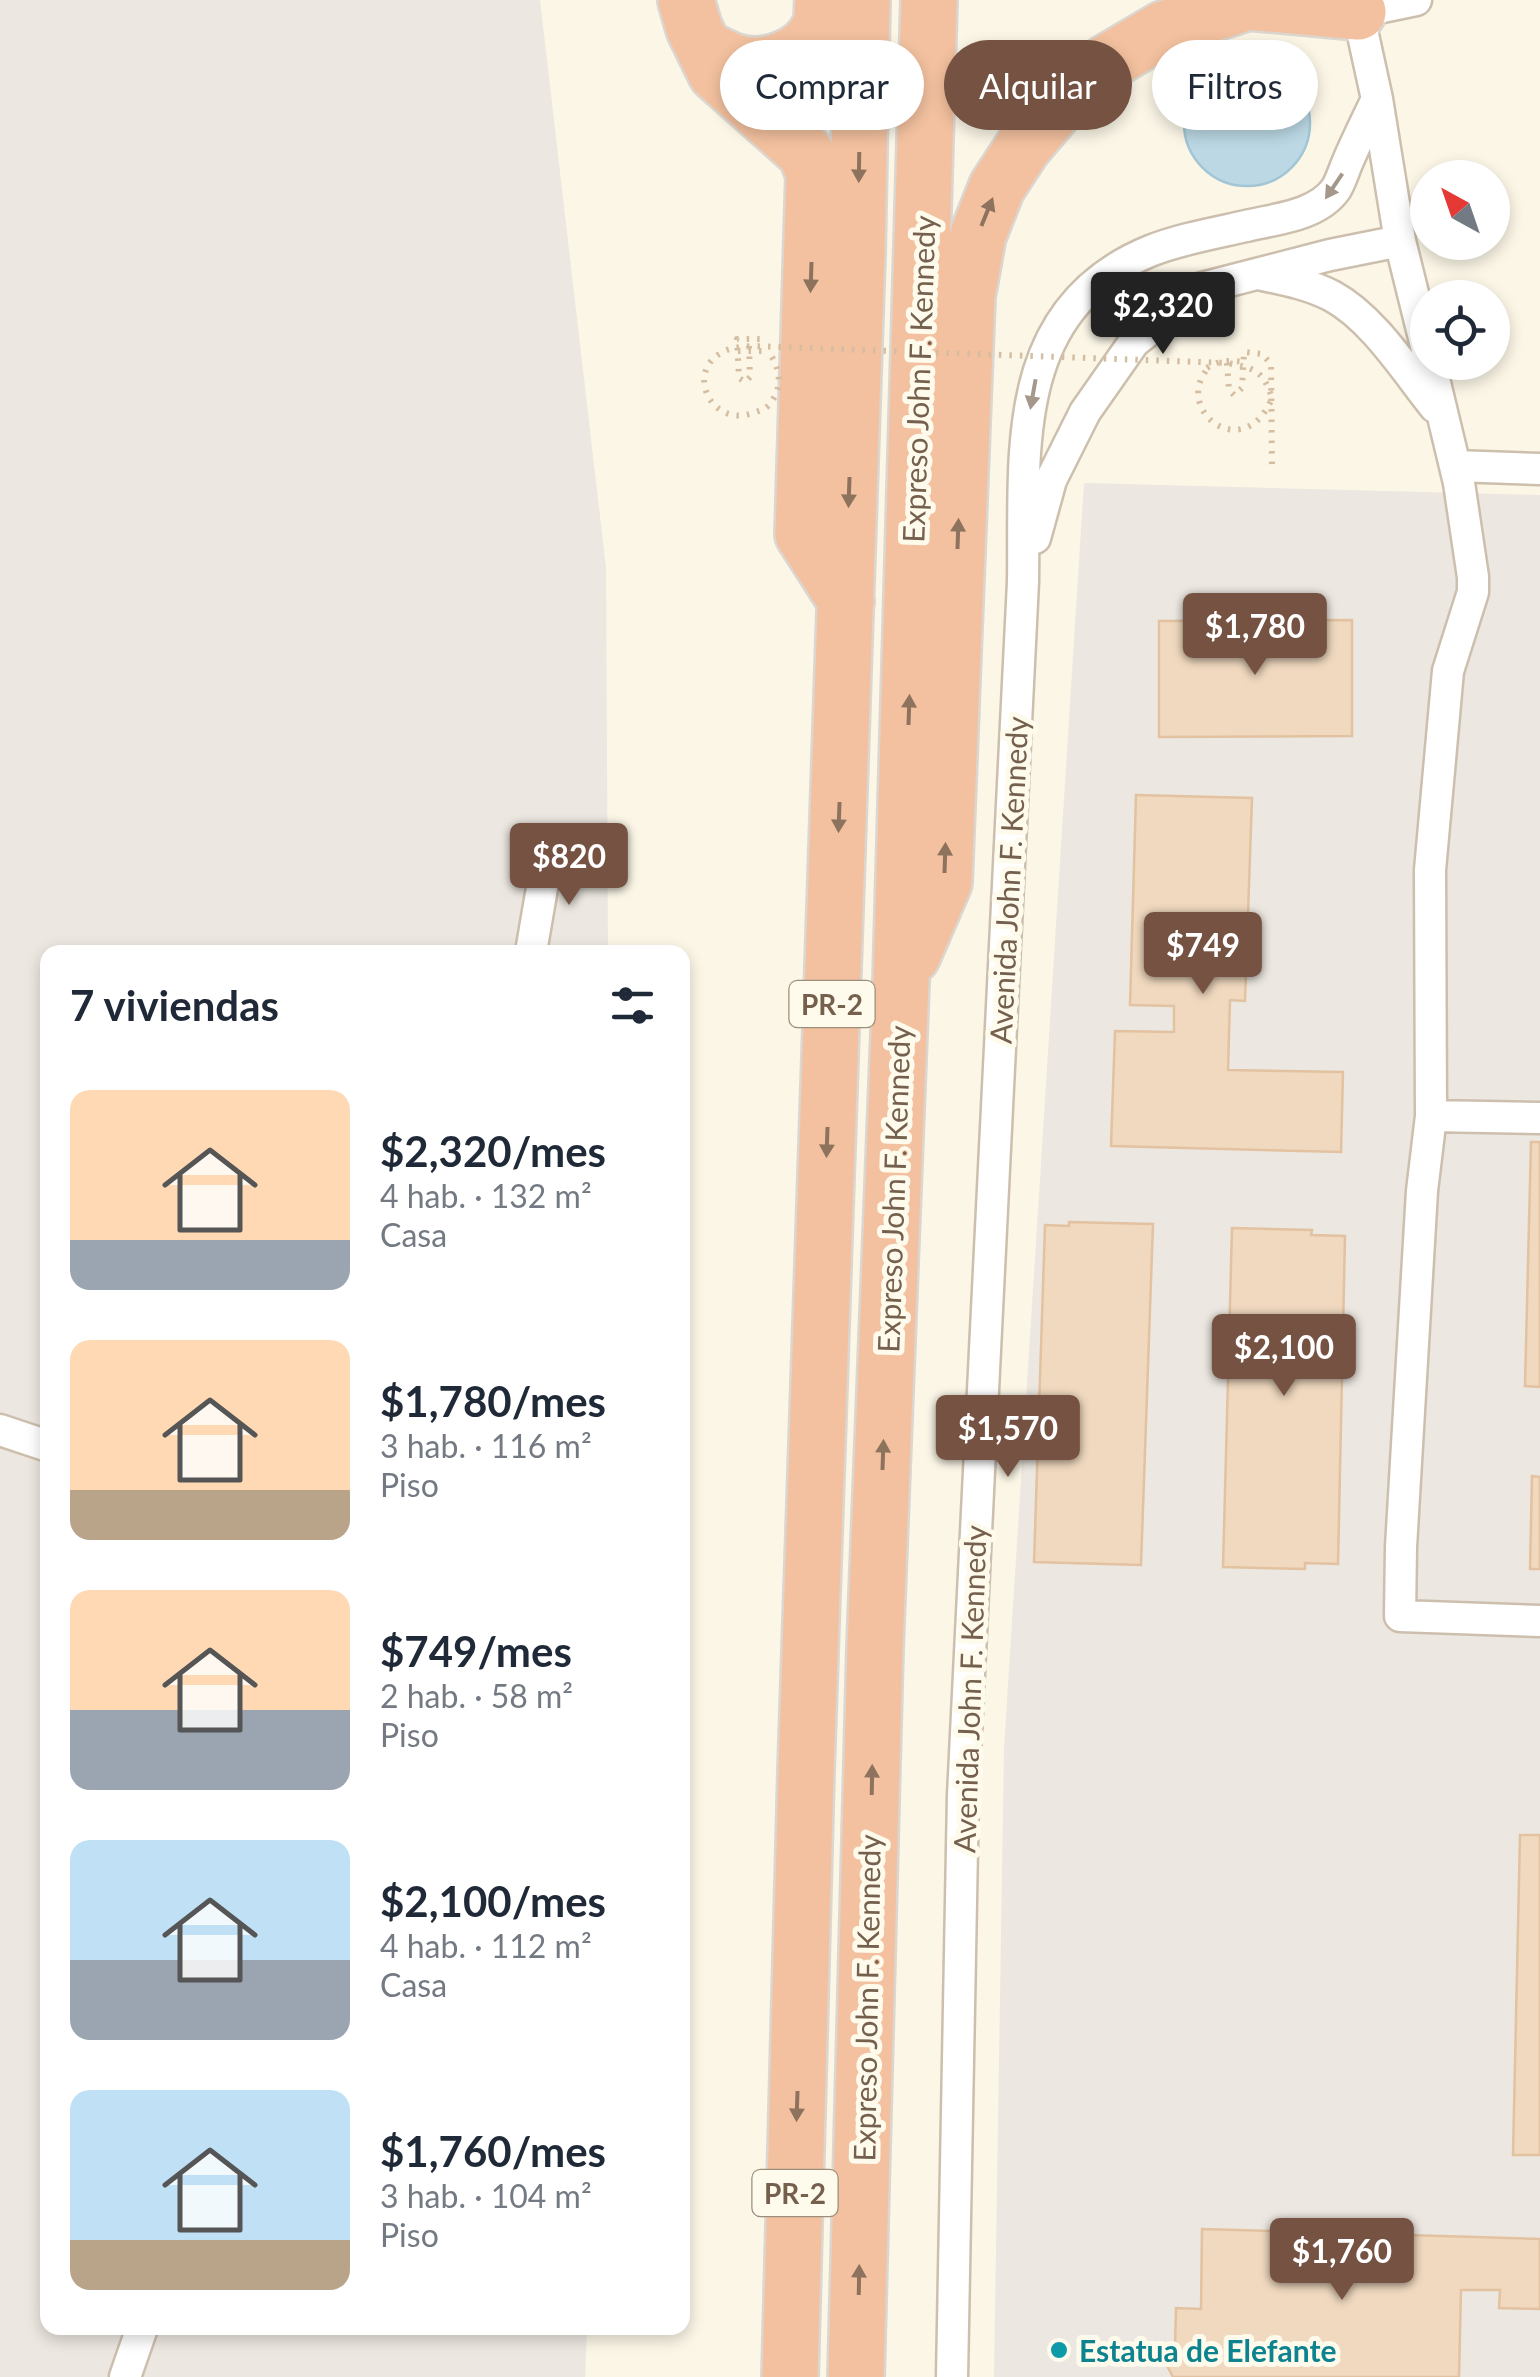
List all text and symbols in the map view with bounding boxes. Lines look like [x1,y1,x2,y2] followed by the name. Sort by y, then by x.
[720,40,924,130] chip: Comprar
[944,40,1132,130] chip: Alquilar
[1152,40,1318,130] chip: Filtros
[850,152,866,184] one-way arrow
[1410,160,1510,260] north arrow
[1410,160,1510,380] map controls
[1325,173,1344,199] one-way arrow
[980,196,996,226] one-way arrow
[894,214,942,543] street label: Expreso John F. Kennedy
[802,262,818,294] one-way arrow
[1082,272,1244,357] pin: $2,320
[1410,280,1510,380] button: locate
[1113,285,1213,324] text: $2,320
[1025,379,1040,410] one-way arrow
[841,477,857,509] one-way arrow
[950,517,966,549] one-way arrow
[1174,593,1336,678] pin: $1,780
[1205,606,1305,645] text: $1,780
[901,693,917,725] one-way arrow
[981,715,1035,1045] street label: Avenida John F. Kennedy
[830,802,846,834] one-way arrow
[510,823,628,908] pin: $820
[532,836,606,875] text: $820
[937,842,953,874] one-way arrow
[1144,912,1262,997] pin: $749
[1166,925,1240,964] text: $749
[605,978,660,1033] icon: filters
[70,980,279,1030] text: 7 viviendas
[790,981,874,1027] road number: PR-2
[869,1024,917,1353] street label: Expreso John F. Kennedy
[380,1126,606,1176] text: $2,320/mes
[819,1126,835,1158] one-way arrow
[150,1130,270,1250] icon: home
[380,1176,592,1215] text: 4 hab. · 132 m²
[380,1215,447,1254] text: Casa
[1203,1314,1365,1399] pin: $2,100
[1234,1327,1334,1366] text: $2,100
[380,1376,606,1426] text: $1,780/mes
[150,1380,270,1500] icon: home
[927,1395,1089,1480] pin: $1,570
[958,1408,1058,1447] text: $1,570
[380,1426,592,1465] text: 3 hab. · 116 m²
[875,1438,891,1470] one-way arrow
[380,1465,439,1504] text: Piso
[945,1524,993,1853] street label: Avenida John F. Kennedy
[380,1626,572,1676] text: $749/mes
[150,1630,270,1750] icon: home
[380,1676,573,1715] text: 2 hab. · 58 m²
[380,1715,439,1754] text: Piso
[864,1763,880,1795] one-way arrow
[845,1833,887,2162] street label: Expreso John F. Kennedy
[380,1876,606,1926] text: $2,100/mes
[150,1880,270,2000] icon: home
[380,1926,592,1965] text: 4 hab. · 112 m²
[380,1965,447,2004] text: Casa
[788,2091,804,2123] one-way arrow
[380,2126,606,2176] text: $1,760/mes
[150,2130,270,2250] icon: home
[752,2170,838,2216] road number: PR-2
[380,2176,592,2215] text: 3 hab. · 104 m²
[380,2215,439,2254] text: Piso
[1261,2218,1423,2303] pin: $1,760
[1292,2231,1392,2270] text: $1,760
[851,2263,867,2295] one-way arrow
[1079,2332,1336,2368] place label: Estatua de Elefante
[1048,2339,1070,2361] marker: Estatua de Elefante

